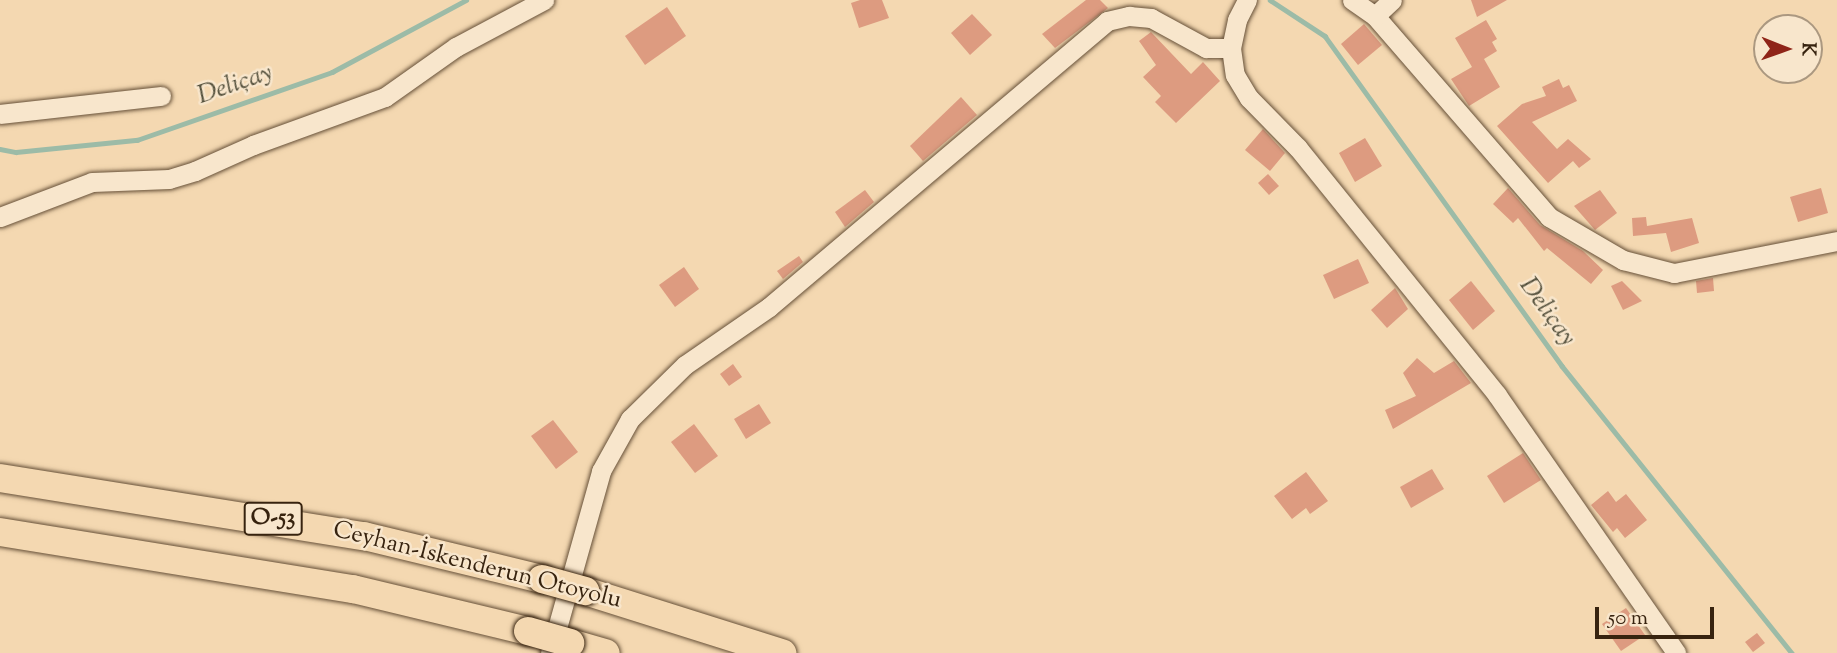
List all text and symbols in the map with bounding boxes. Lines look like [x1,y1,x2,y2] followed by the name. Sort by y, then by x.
[1753,14,1823,84] north arrow
[1794,42,1821,56] text: K
[193,58,277,112] water label: Deliçay
[1512,272,1582,352] water label: Deliçay
[243,499,303,538] road number: O-53
[330,516,624,616] street label: Ceyhan-İskenderun Otoyolu
[1599,594,1718,638] scale bar
[1608,604,1648,634] text: 50 m

